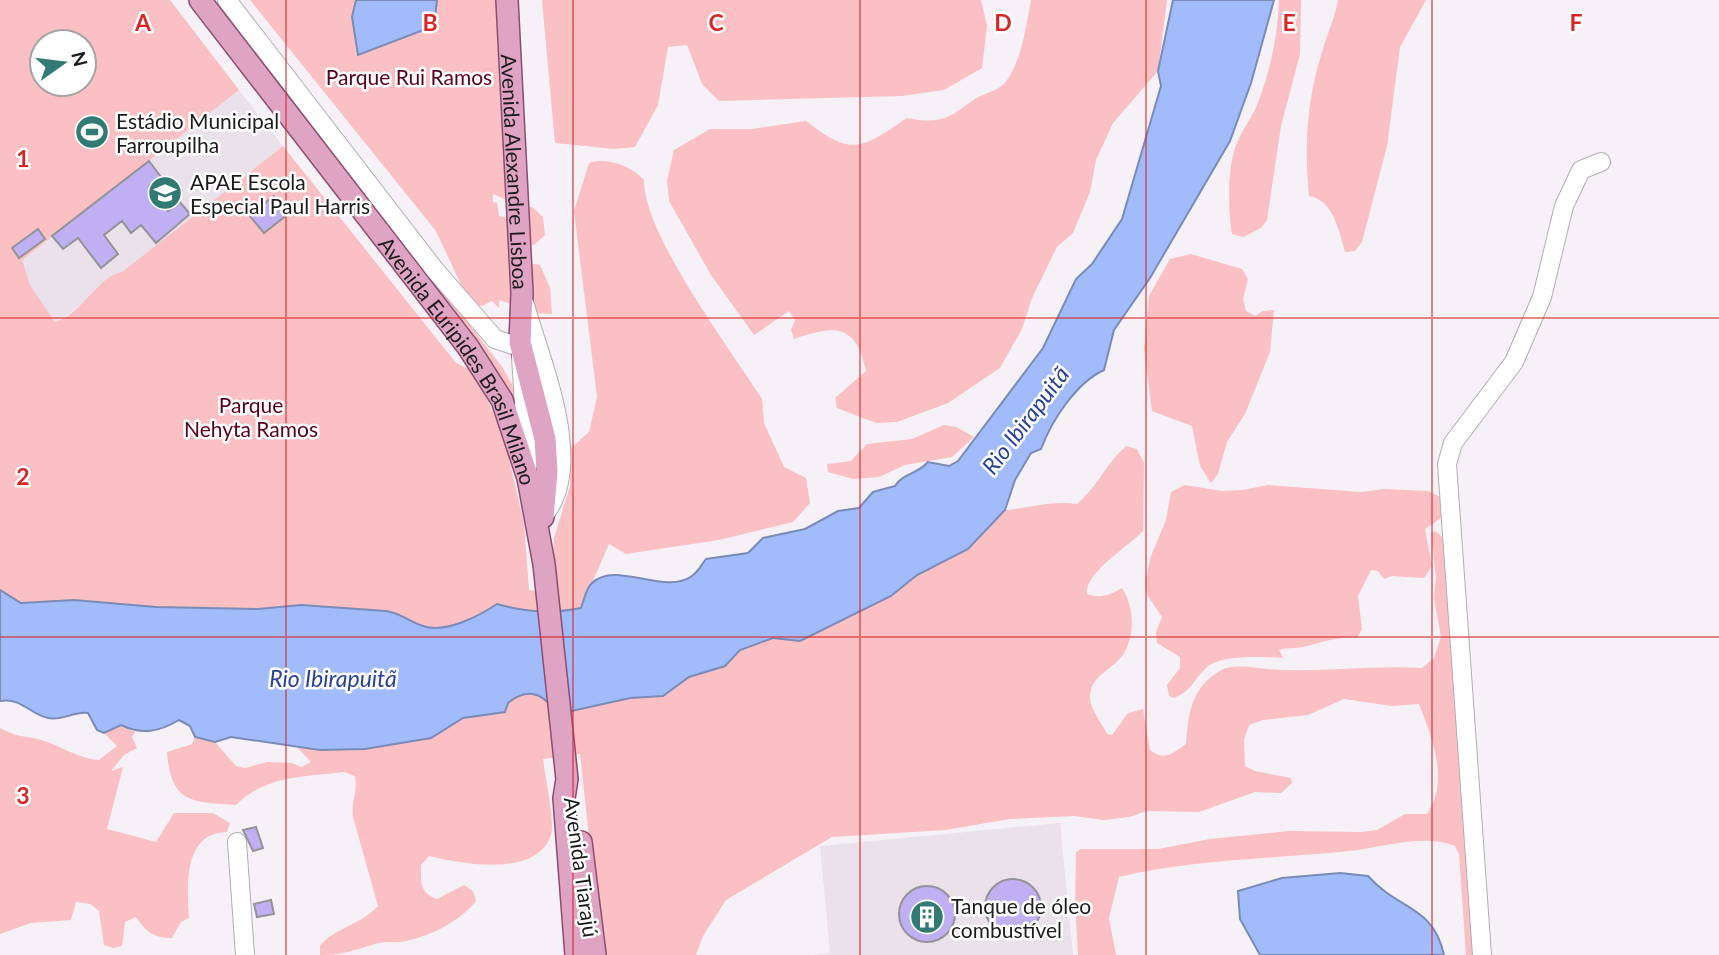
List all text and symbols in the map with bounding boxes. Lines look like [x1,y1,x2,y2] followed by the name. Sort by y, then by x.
[134,8,152,36] text: A
[422,8,438,36] text: B
[708,8,724,36] text: C
[994,8,1012,36] text: D
[1282,8,1296,36] text: E
[1569,8,1583,36] text: F
[28,28,98,98] north arrow
[67,49,93,69] text: N
[497,53,534,290] street label: Avenida Alexandre Lisboa
[326,64,492,89] park label: Parque Rui Ramos
[116,108,279,157] place label: Estádio Municipal Farroupilha
[73,113,111,151] sports icon: Estádio Municipal Farroupilha
[16,144,30,172] text: 1
[190,169,370,218] place label: APAE Escola Especial Paul Harris
[146,174,184,212] school or university icon: APAE Escola Especial Paul Harris
[374,231,542,487] street label: Avenida Euripides Brasil Milano
[975,360,1075,479] water label: Rio Ibirapuitã
[184,392,318,441] park label: Parque Nehyta Ramos
[16,462,30,490] text: 2
[269,664,397,692] water label: Rio Ibirapuitã
[16,781,30,809] text: 3
[560,795,604,939] street label: Avenida Tiarajú
[951,893,1091,942] place label: Tanque de óleo combustível
[908,898,946,936] building icon: Tanque de óleo combustível

